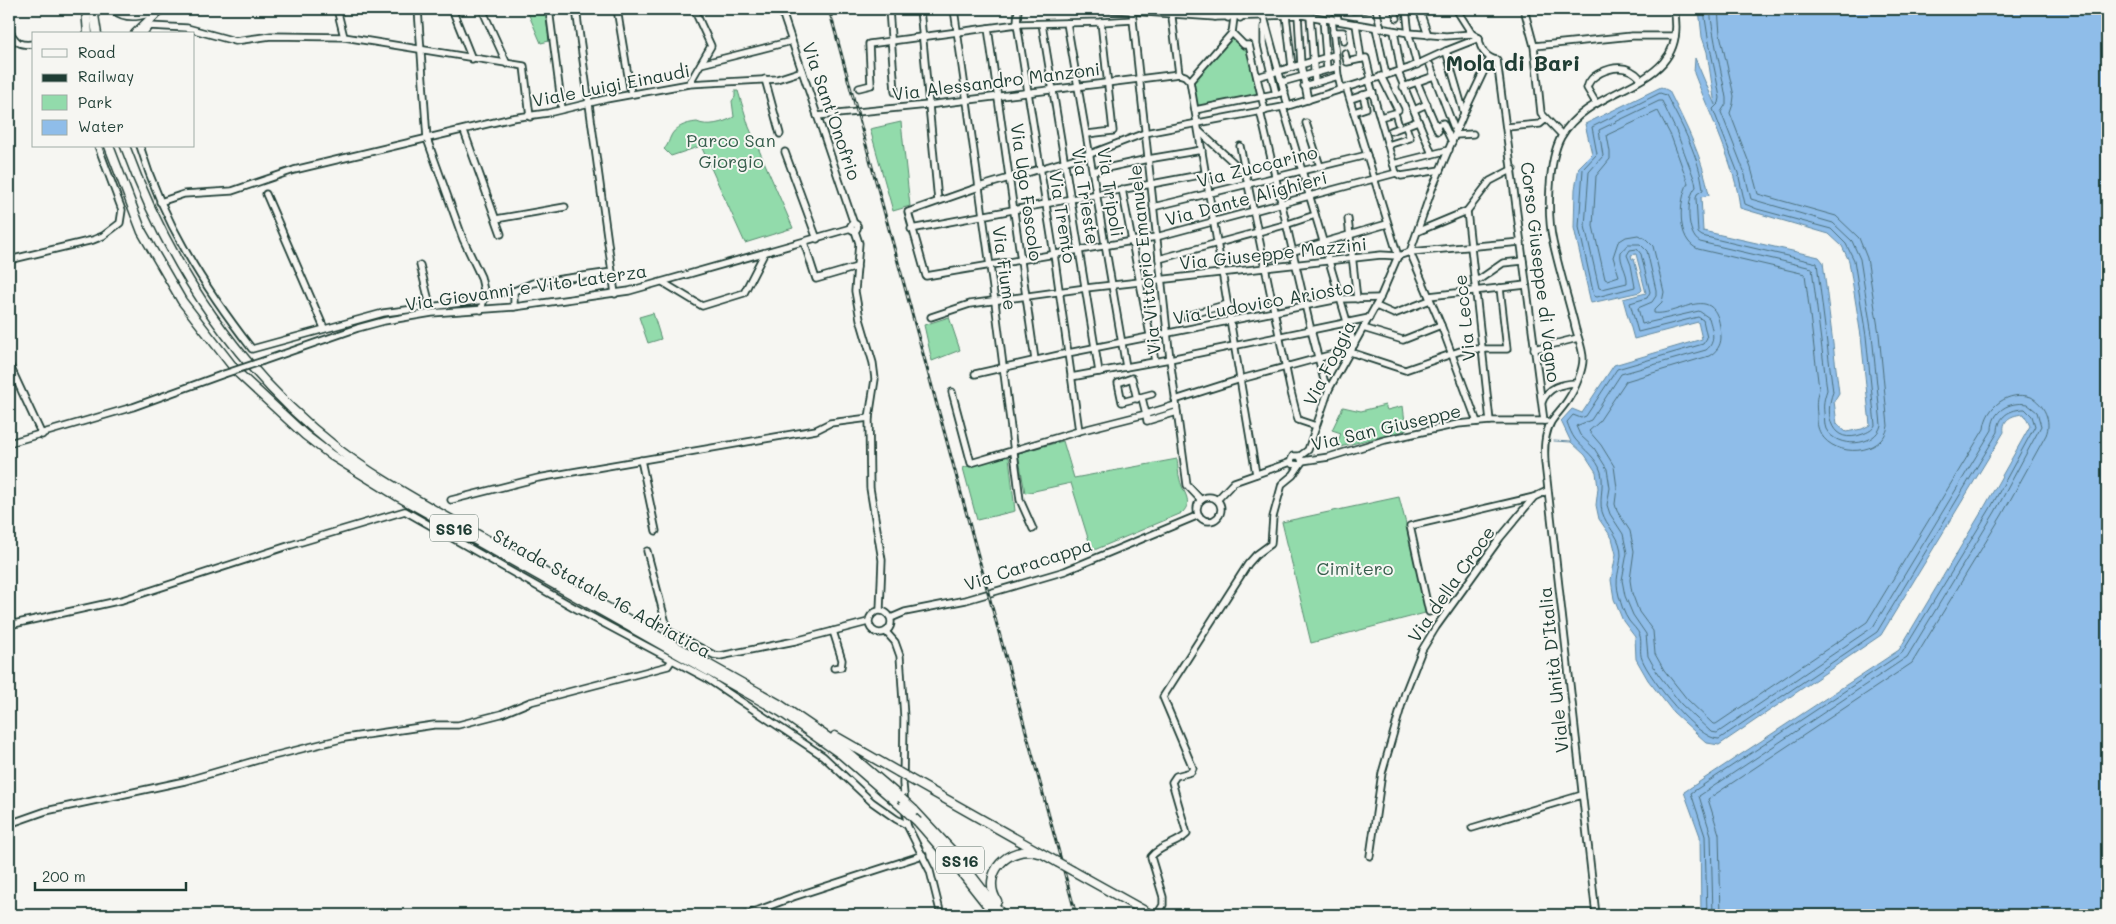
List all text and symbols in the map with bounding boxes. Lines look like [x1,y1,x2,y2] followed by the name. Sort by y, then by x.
[32,32,195,148] legend
[797,39,867,183] street label: Via Sant'Onofrio
[78,42,115,62] text: Road
[1445,48,1581,77] district label: Mola di Bari
[891,56,1101,106] street label: Via Alessandro Manzoni
[530,58,692,112] street label: Viale Luigi Einaudi
[78,66,134,86] text: Railway
[78,92,112,112] text: Park
[78,116,124,136] text: Water
[1005,122,1049,263] street label: Via Ugo Foscolo
[686,128,776,173] park label: Parco San Giorgio
[1194,139,1320,193] street label: Via Zuccarino
[1092,145,1130,239] street label: Via Tripoli
[1067,146,1105,246] street label: Via Trieste
[1516,160,1566,384] street label: Corso Giuseppe di Vagno
[1122,164,1166,356] street label: Via Vittorio Emanuele
[1162,165,1330,231] street label: Via Dante Alighieri
[1044,169,1082,265] street label: Via Trento
[987,224,1023,312] street label: Via Fiume
[1178,231,1368,275] street label: Via Giuseppe Mazzini
[404,258,648,316] street label: Via Giovanni e Vito Laterza
[1448,273,1480,363] street label: Via Lecce
[1171,274,1355,330] street label: Via Ludovico Ariosto
[1297,316,1361,410] street label: Via Foggia
[1309,398,1463,456] street label: Via San Giuseppe
[430,514,478,542] road number: SS16
[1402,521,1500,647] street label: Via della Croce
[489,523,715,663] street label: Strada Statale 16 Adriatica
[961,532,1095,596] street label: Via Caracappa
[1317,556,1394,580] park label: Cimitero
[1532,586,1574,754] street label: Viale Unità D'Italia
[936,846,984,874] road number: SS16
[35,859,186,891] scale bar
[42,866,86,886] text: 200 m

